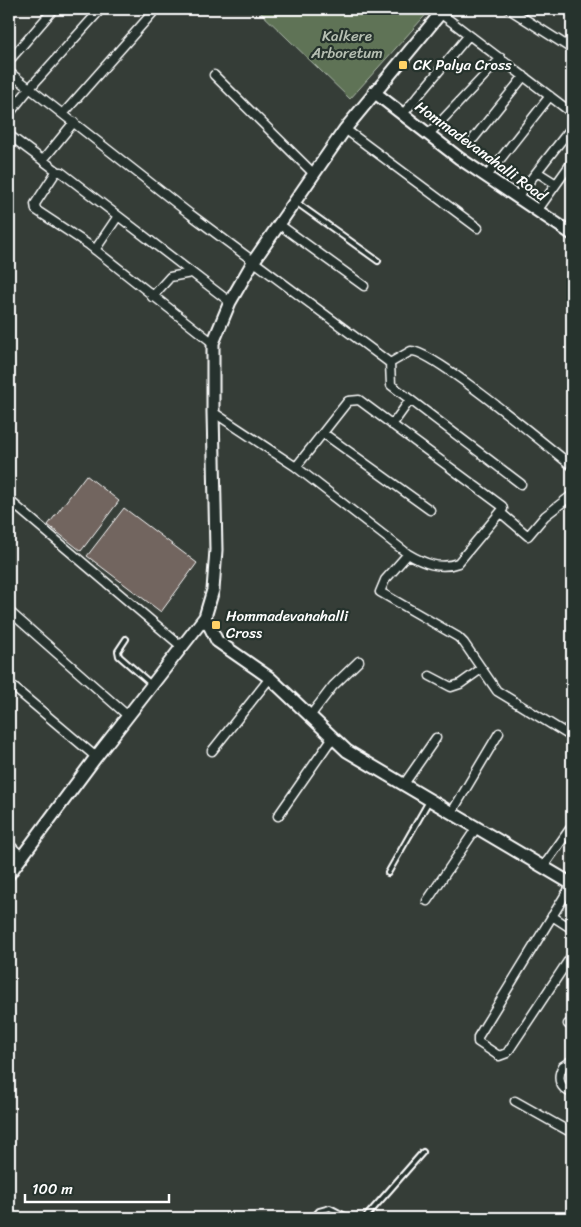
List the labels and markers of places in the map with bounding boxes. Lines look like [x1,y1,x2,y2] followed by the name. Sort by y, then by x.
[413,52,512,78] place label: CK Palya Cross
[397,59,409,71] marker: CK Palya Cross
[226,603,349,646] place label: Hommadevanahalli Cross
[210,619,222,631] marker: Hommadevanahalli Cross

